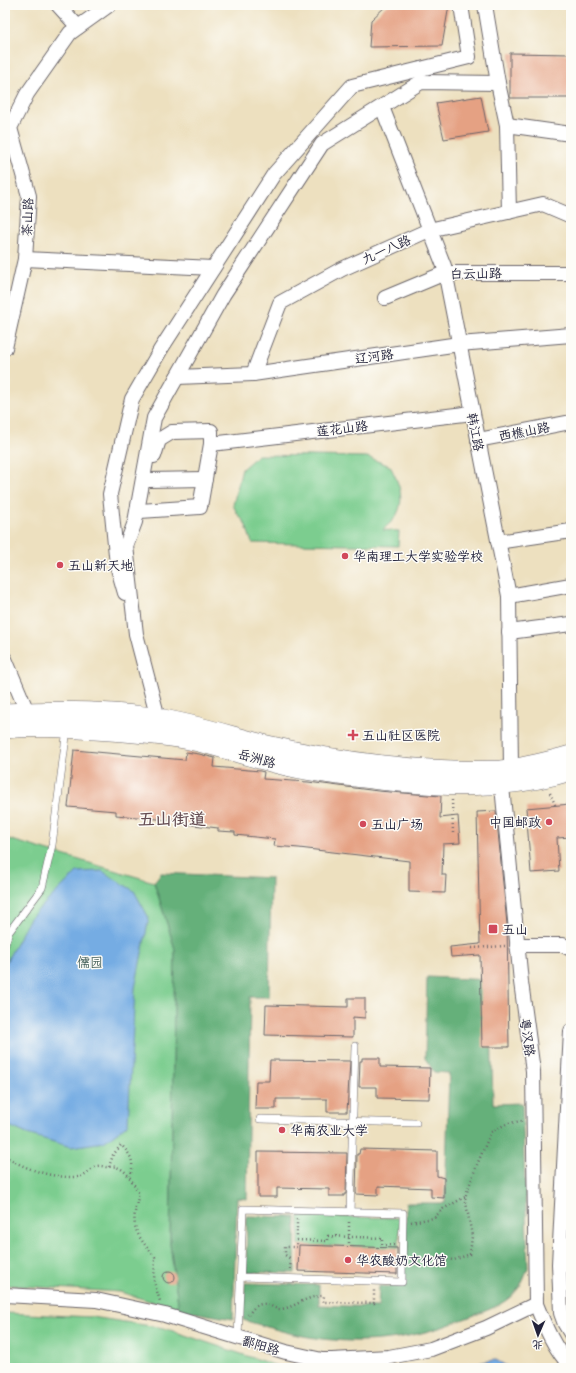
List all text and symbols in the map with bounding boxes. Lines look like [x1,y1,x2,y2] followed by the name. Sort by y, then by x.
[18,197,39,237] street label: 茶山路
[359,231,414,270] street label: 九一八路
[450,265,502,284] street label: 白云山路
[354,345,395,370] street label: 辽河路
[461,411,488,453] street label: 韩江路
[315,417,369,442] street label: 莲花山路
[497,418,552,447] street label: 西樵山路
[353,548,483,567] place label: 华南理工大学实验学校
[340,551,350,561] marker: 华南理工大学实验学校
[68,557,133,576] place label: 五山新天地
[55,560,65,570] marker: 五山新天地
[362,727,440,746] place label: 五山社区医院
[347,729,359,741] marker: 五山社区医院
[235,745,278,774] street label: 岳洲路
[138,808,206,833] district label: 五山街道
[489,814,541,833] place label: 中国邮政
[371,816,423,835] place label: 五山广场
[544,817,554,827] marker: 中国邮政
[358,819,368,829] marker: 五山广场
[502,921,528,940] place label: 五山
[487,923,499,935] marker: 五山
[77,954,103,973] park label: 儒园
[514,1017,539,1058] street label: 粤汉路
[290,1122,368,1141] place label: 华南农业大学
[277,1125,287,1135] marker: 华南农业大学
[356,1252,447,1271] place label: 华农酸奶文化馆
[343,1255,353,1265] marker: 华农酸奶文化馆
[518,1315,558,1355] north arrow
[239,1332,282,1361] street label: 鄱阳路
[532,1336,543,1352] text: 北

